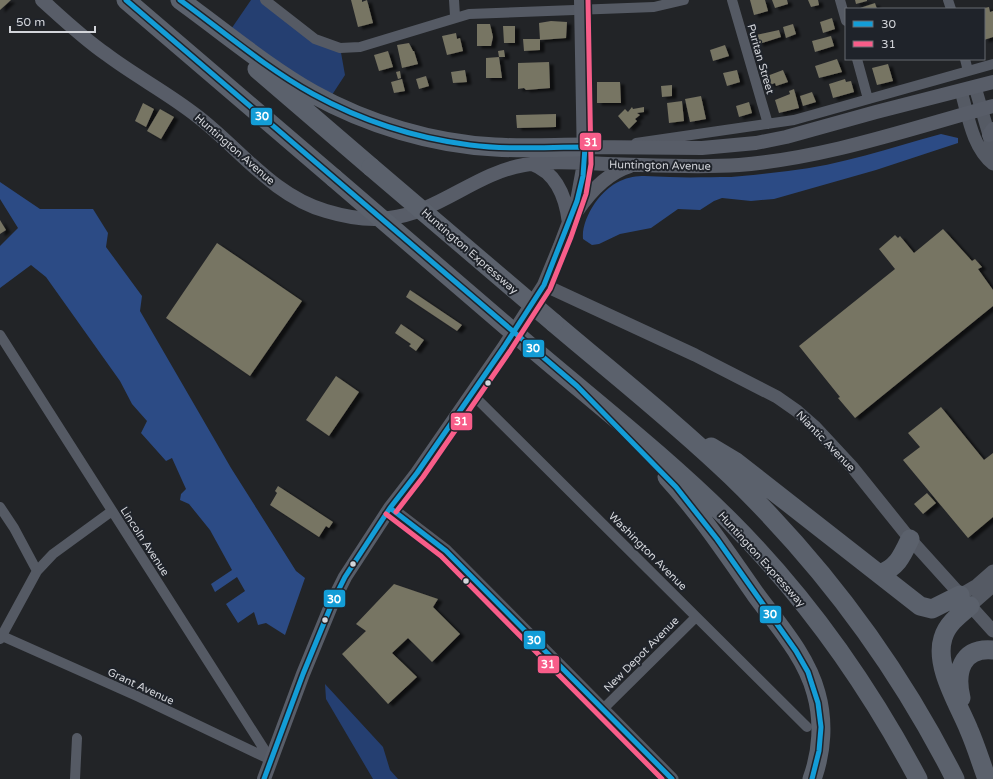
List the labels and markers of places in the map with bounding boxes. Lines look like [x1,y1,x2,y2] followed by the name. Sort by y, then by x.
[483,378,493,388] unlabelled marker
[348,559,358,569] unlabelled marker
[461,576,471,586] unlabelled marker
[320,615,330,625] unlabelled marker

